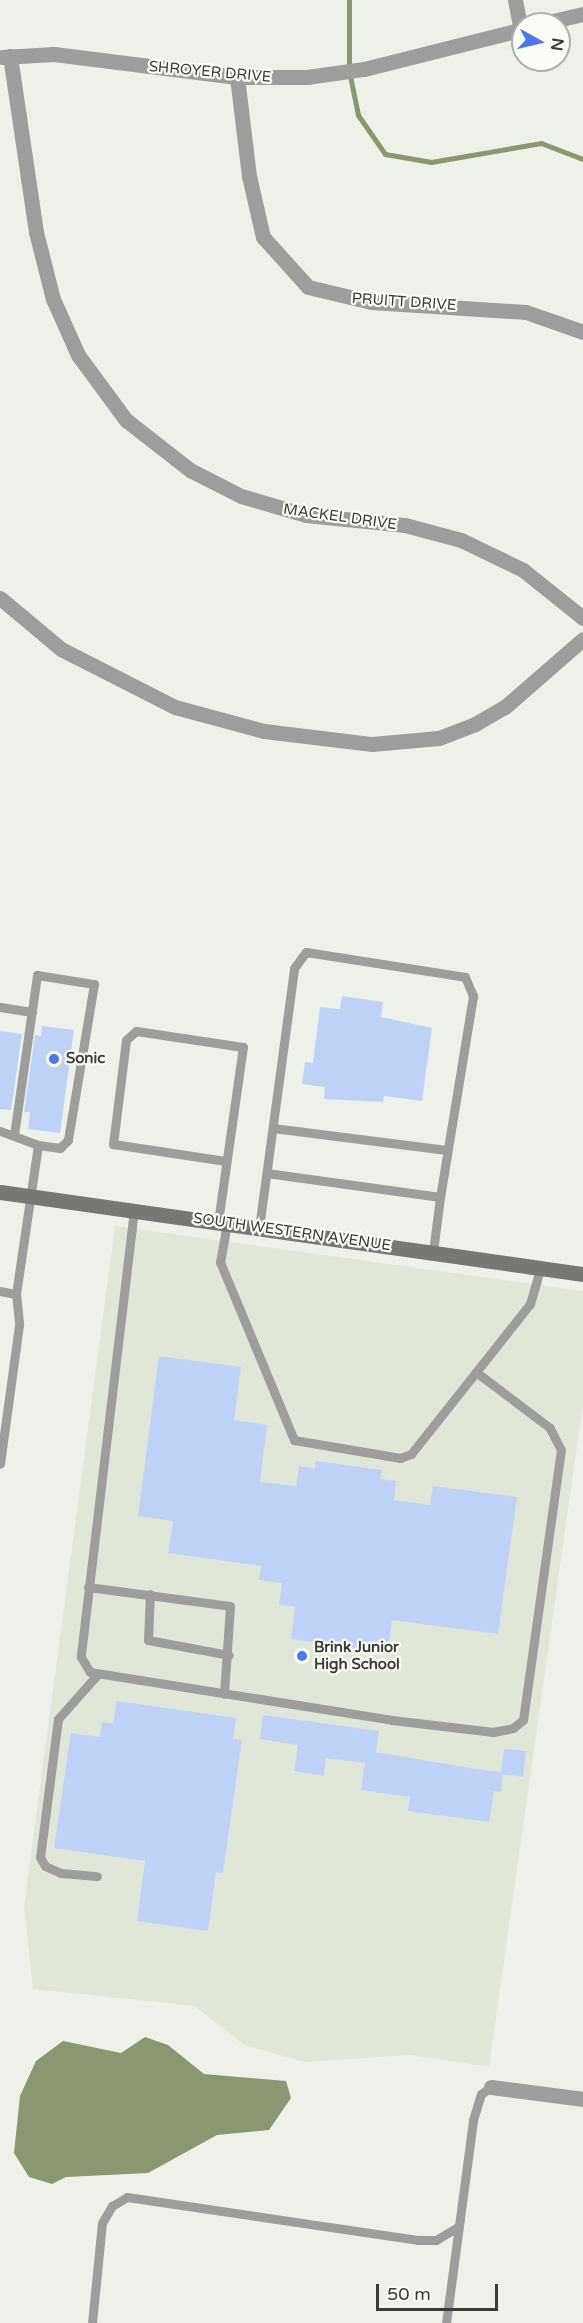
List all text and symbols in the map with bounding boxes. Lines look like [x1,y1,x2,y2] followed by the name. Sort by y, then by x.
[511,12,571,72] north arrow
[546,36,568,52] text: N
[148,58,272,86] street label: SHROYER DRIVE
[351,289,457,315] street label: PRUITT DRIVE
[282,500,398,534] street label: MACKEL DRIVE
[66,1050,105,1068] place label: Sonic
[47,1052,61,1066] marker: Sonic
[192,1209,392,1255] street label: SOUTH WESTERN AVENUE
[314,1638,400,1673] place label: Brink Junior High School
[295,1649,309,1663] marker: Brink Junior High School
[379,2272,500,2310] scale bar
[387,2283,431,2305] text: 50 m

